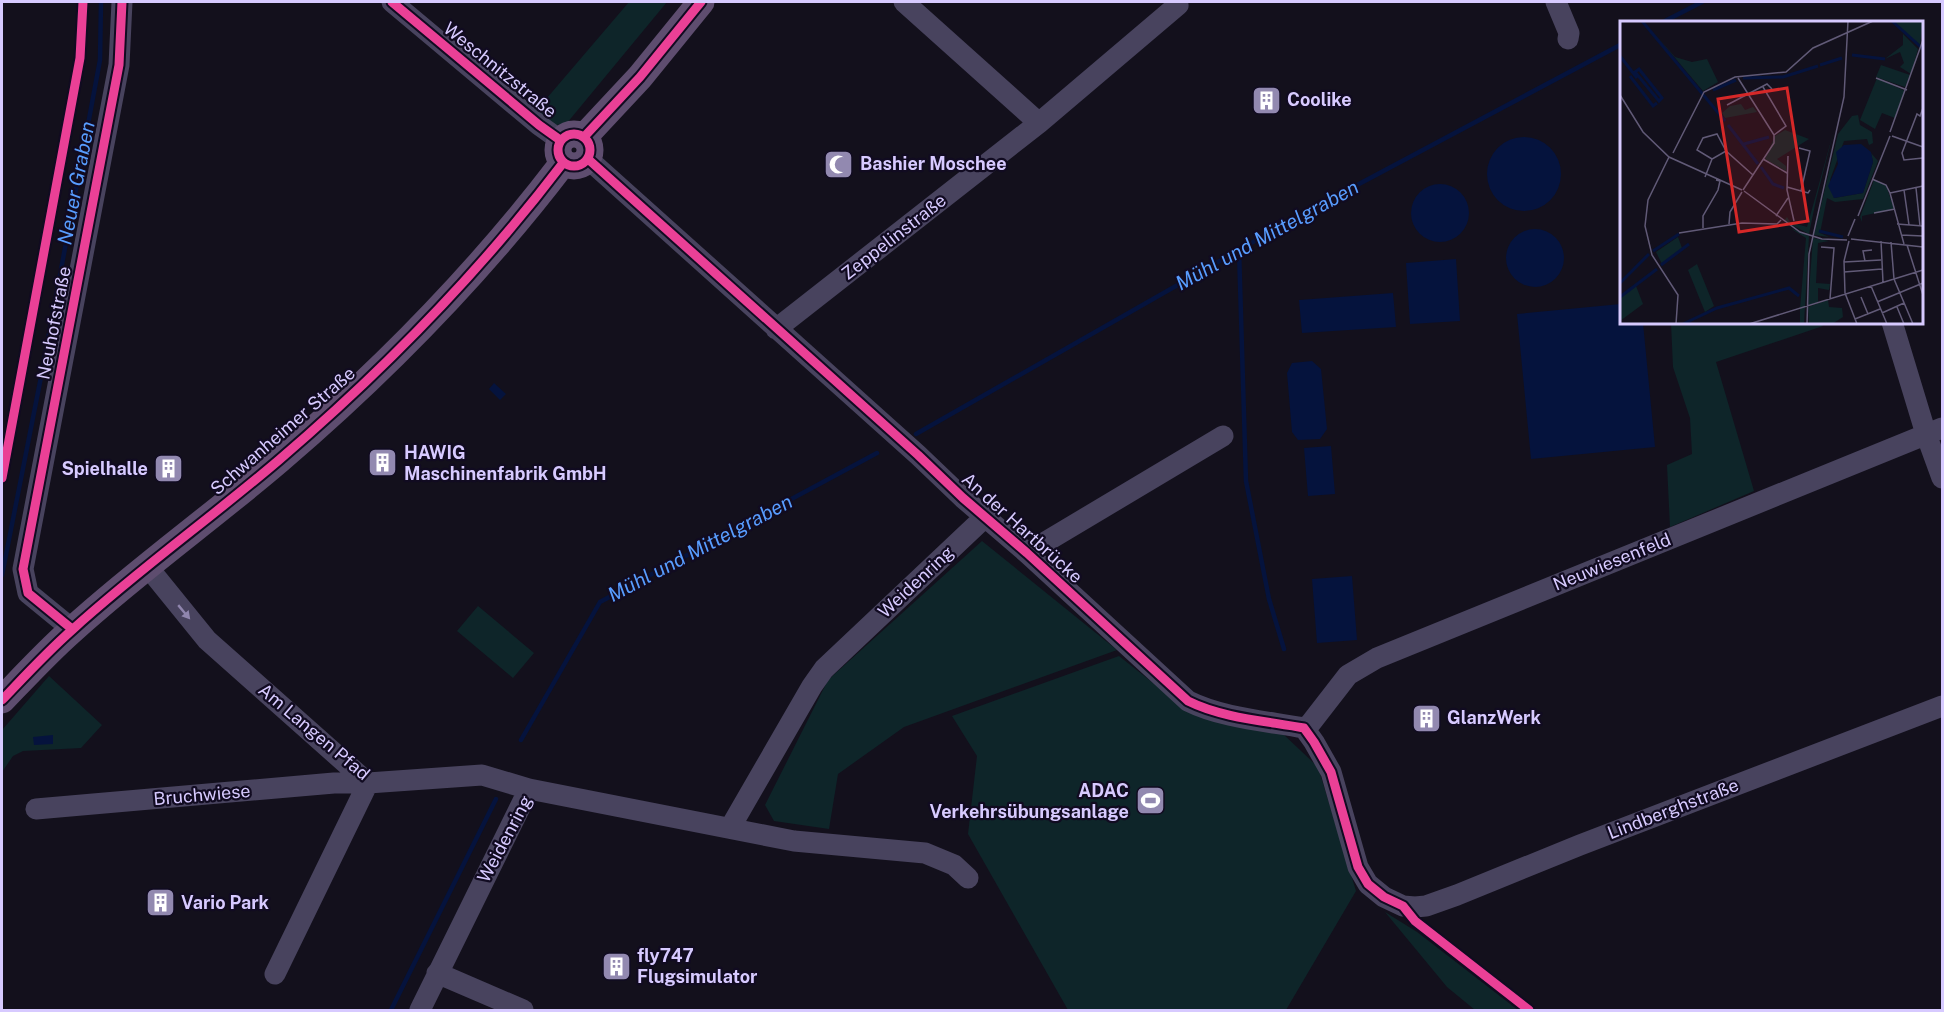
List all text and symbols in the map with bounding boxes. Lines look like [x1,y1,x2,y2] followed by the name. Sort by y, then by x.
[439,18,561,122] street label: Weschnitzstraße
[1620,21,1923,324] inset map
[1250,84,1282,116] building icon: Coolike
[1287,89,1352,110] place label: Coolike
[52,119,100,247] water label: Neuer Graben
[823,148,855,180] mosque icon: Bashier Moschee
[860,153,1007,174] place label: Bashier Moschee
[1171,175,1363,295] water label: Mühl und Mittelgraben
[837,189,950,284] street label: Zeppelinstraße
[32,265,75,381] street label: Neuhofstraße
[206,362,359,499] street label: Schwanheimer Straße
[404,442,607,484] place label: HAWIG Maschinenfabrik GmbH
[367,447,399,479] building icon: HAWIG Maschinenfabrik GmbH
[153,453,185,485] building icon: Spielhalle
[61,458,148,479] place label: Spielhalle
[958,468,1087,587] street label: An der Hartbrücke
[604,489,796,607] water label: Mühl und Mittelgraben
[1550,528,1674,595] street label: Neuwiesenfeld
[874,541,958,622] street label: Weidenring
[178,604,191,620] one-way arrow
[255,679,374,784] street label: Am Langen Pfad
[1410,702,1442,734] building icon: GlanzWerk
[1447,707,1541,728] place label: GlanzWerk
[1604,774,1741,843] street label: Lindberghstraße
[153,780,251,809] street label: Bruchwiese
[930,780,1129,822] place label: ADAC Verkehrsübungsanlage
[1134,785,1166,817] sports icon: ADAC Verkehrsübungsanlage
[473,792,536,886] street label: Weidenring
[144,887,176,919] building icon: Vario Park
[181,892,270,913] place label: Vario Park
[637,945,758,987] place label: fly747 Flugsimulator
[600,950,632,982] building icon: fly747 Flugsimulator

